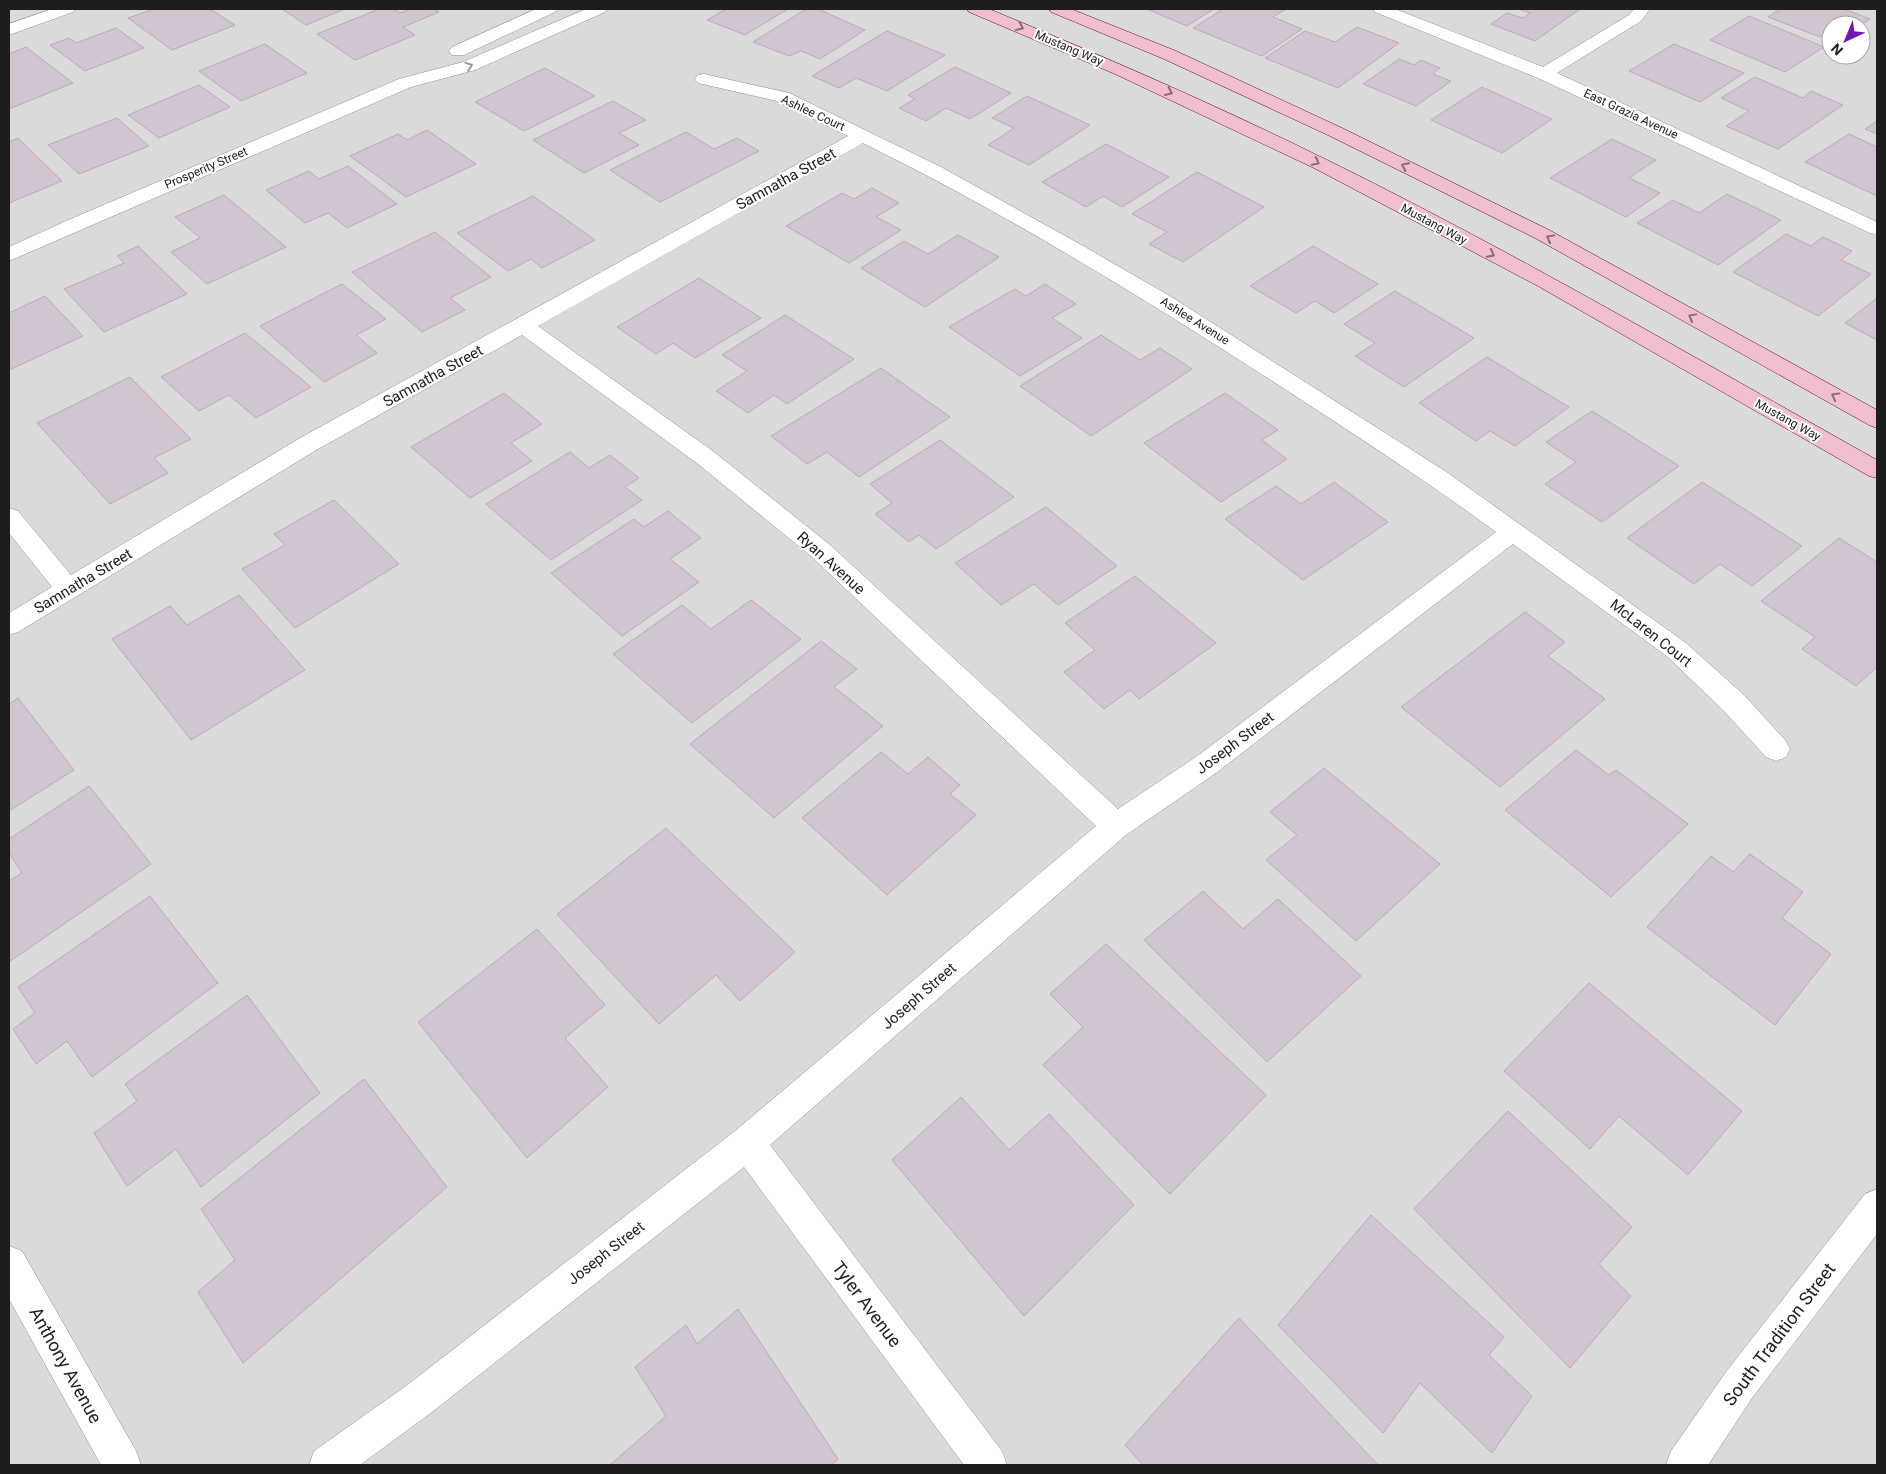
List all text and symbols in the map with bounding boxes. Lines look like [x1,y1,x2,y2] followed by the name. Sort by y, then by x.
[1821,15,1871,65] north arrow
[1015,21,1024,32] one-way arrow
[1033,27,1105,69] street label: Mustang Way
[1828,40,1846,59] text: N
[464,61,473,71] one-way arrow
[1164,86,1173,96] one-way arrow
[1582,86,1680,142] street label: East Grazia Avenue
[779,92,847,134] street label: Ashlee Court
[162,144,250,192] street label: Prosperity Street
[733,144,839,214] street label: Samnatha Street
[1311,156,1320,166] one-way arrow
[1401,162,1410,172] one-way arrow
[1399,201,1470,247] street label: Mustang Way
[1547,235,1556,245] one-way arrow
[1485,248,1494,258] one-way arrow
[1158,294,1232,348] street label: Ashlee Avenue
[1689,313,1698,323] one-way arrow
[380,341,486,411] street label: Samnatha Street
[1831,392,1840,402] one-way arrow
[1753,396,1823,444] street label: Mustang Way
[793,528,869,598] street label: Ryan Avenue
[31,545,135,617] street label: Samnatha Street
[1606,595,1696,671] street label: McLaren Court
[1193,708,1277,778] street label: Joseph Street
[878,959,960,1033] street label: Joseph Street
[564,1217,648,1289] street label: Joseph Street
[828,1257,906,1351] street label: Tyler Avenue
[1718,1258,1840,1410] street label: South Tradition Street
[25,1303,107,1427] street label: Anthony Avenue

